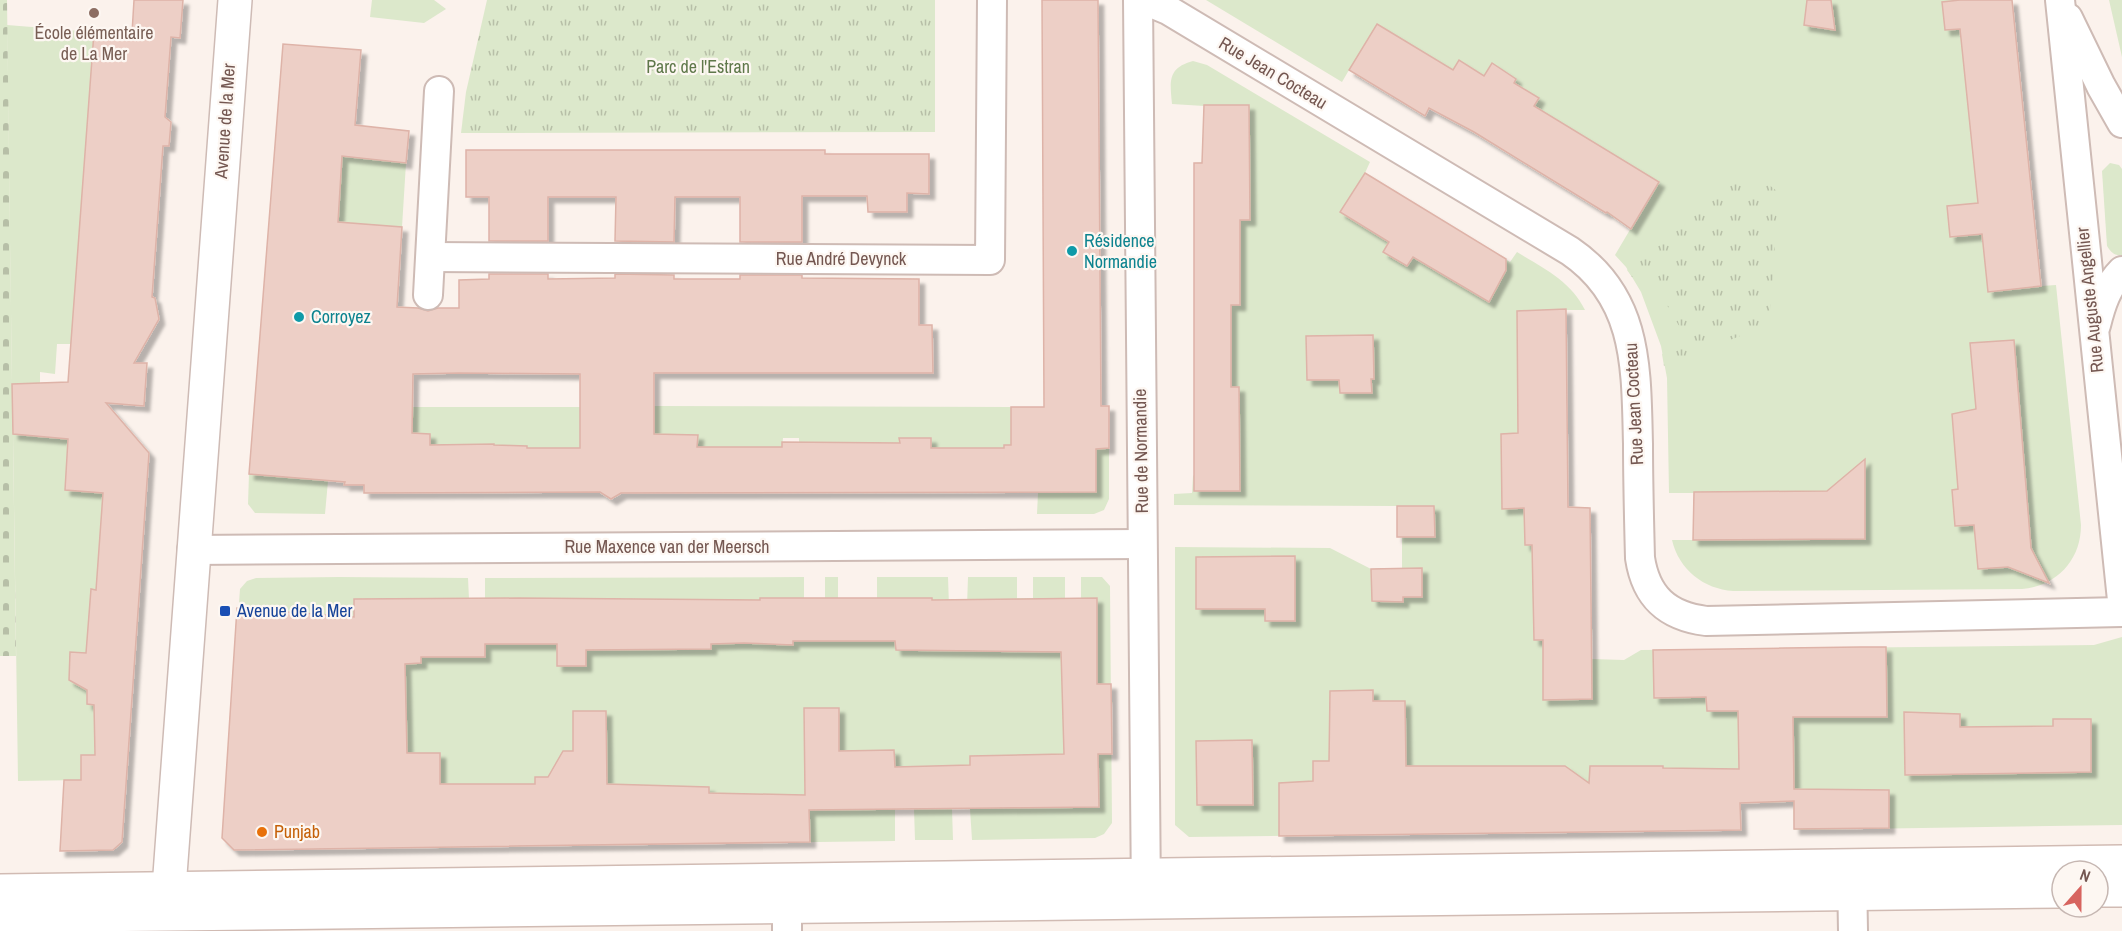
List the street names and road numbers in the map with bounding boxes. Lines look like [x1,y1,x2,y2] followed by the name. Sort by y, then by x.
[1214,30,1332,115] street label: Rue Jean Cocteau
[208,62,241,180] street label: Avenue de la Mer
[2069,226,2110,374] street label: Rue Auguste Angellier
[776,246,907,271] street label: Rue André Devynck
[1618,342,1649,466] street label: Rue Jean Cocteau
[1127,388,1154,514] street label: Rue de Normandie
[564,534,770,559] street label: Rue Maxence van der Meersch

